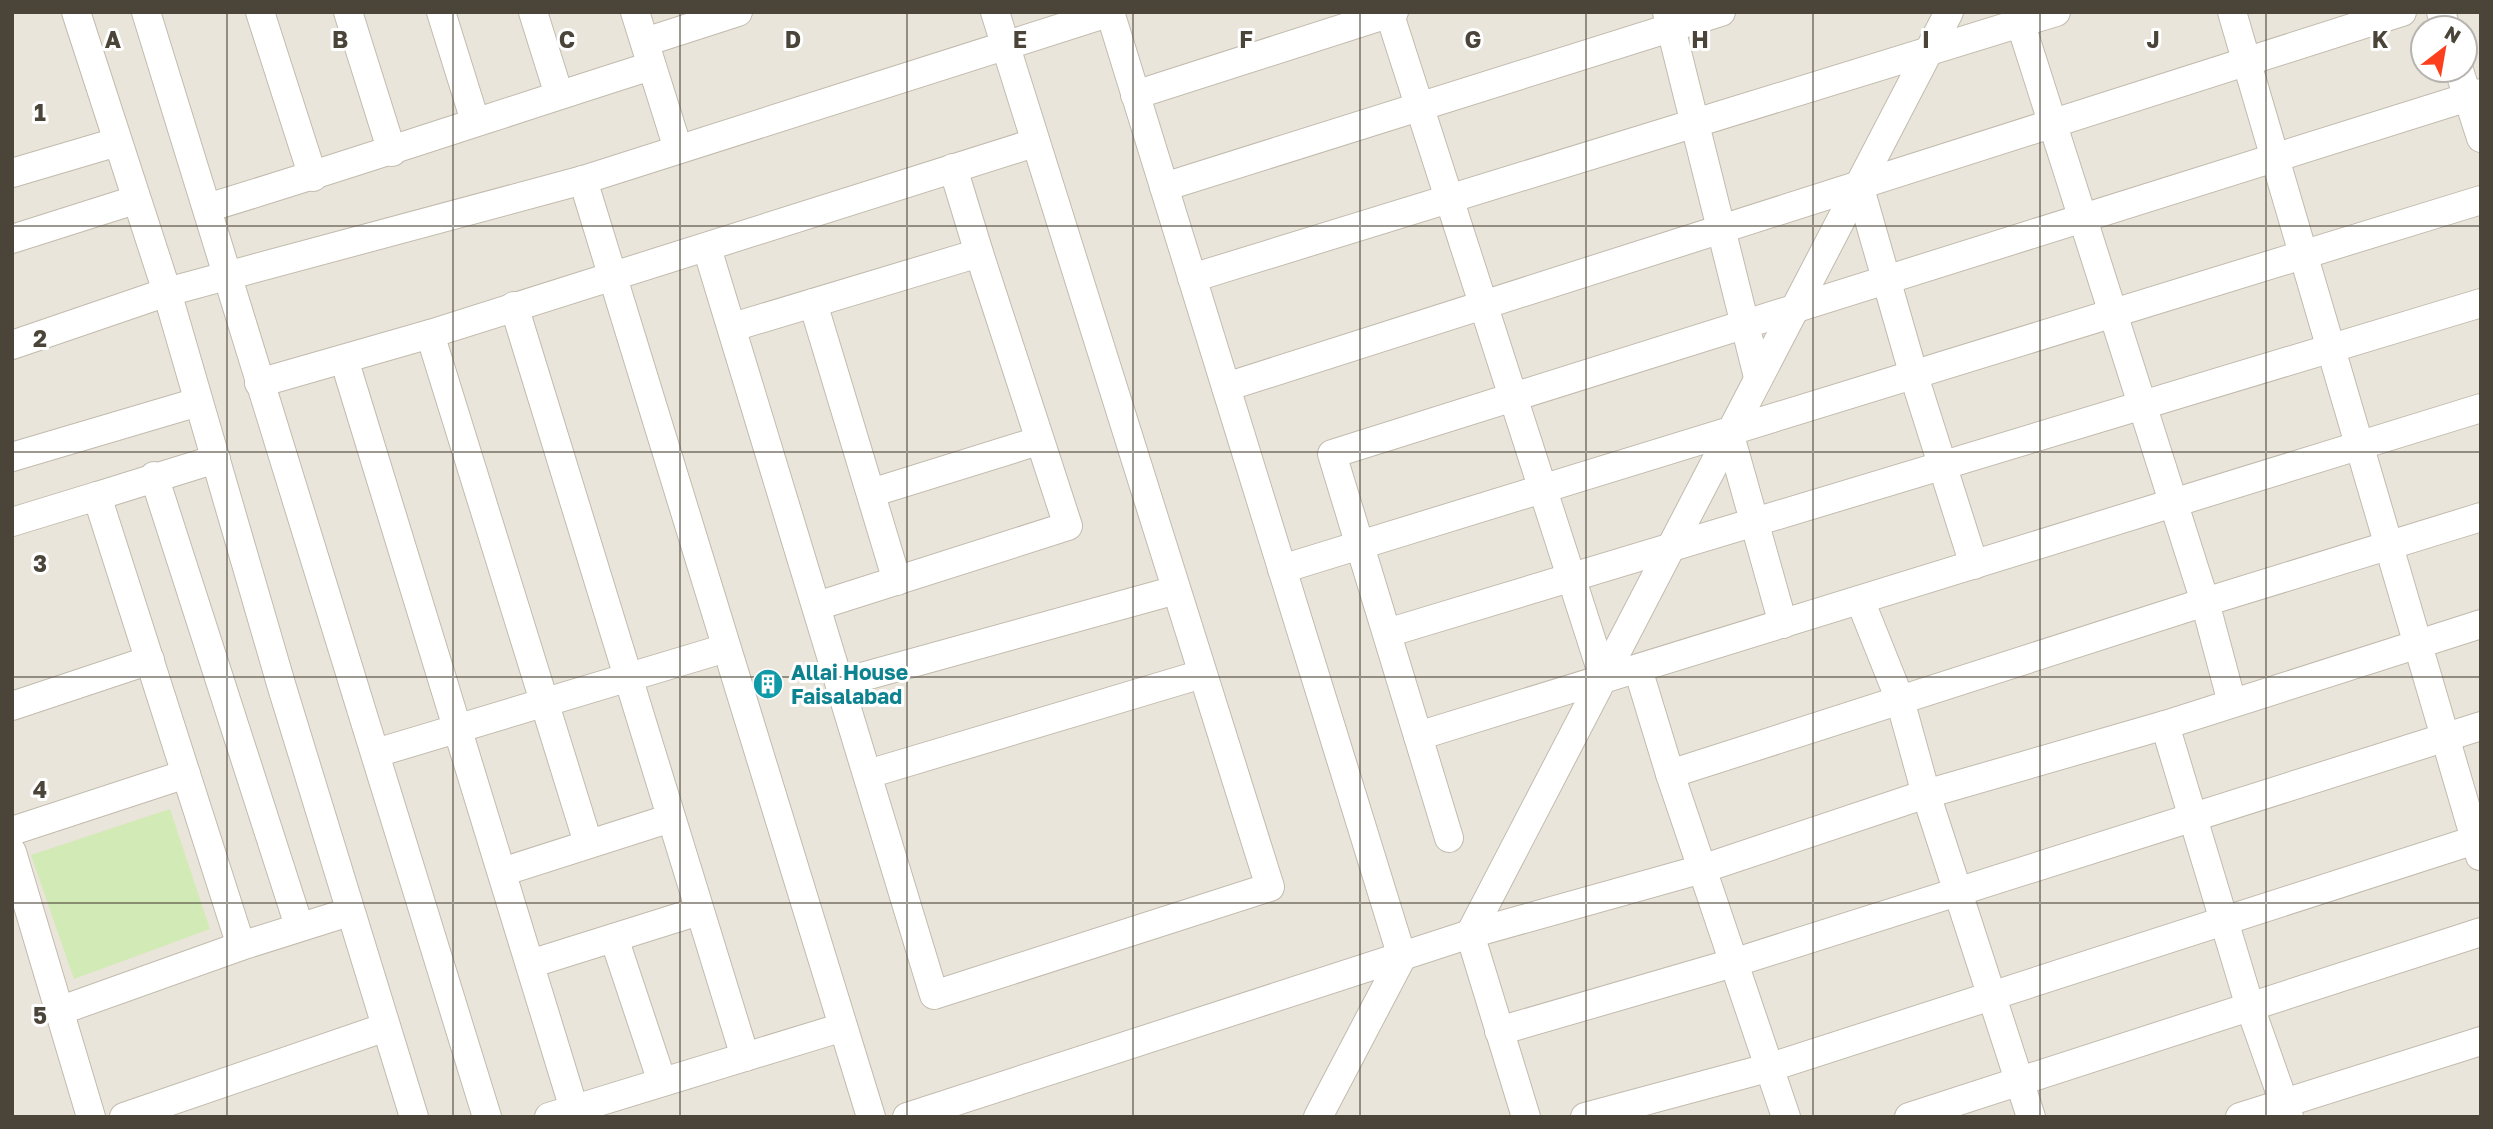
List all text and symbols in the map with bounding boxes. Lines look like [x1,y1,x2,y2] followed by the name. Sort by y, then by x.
[2409,14,2479,84] north arrow
[2441,20,2465,48] text: N
[105,25,122,53] text: A
[332,25,348,53] text: B
[559,25,575,53] text: C
[785,25,801,53] text: D
[1013,25,1027,53] text: E
[1239,25,1253,53] text: F
[1465,25,1481,53] text: G
[1691,25,1709,53] text: H
[1922,25,1930,53] text: I
[2146,25,2160,53] text: J
[2372,25,2389,53] text: K
[34,98,46,126] text: 1
[33,324,47,352] text: 2
[33,549,47,577] text: 3
[791,659,908,709] place label: Allai House Faisalabad
[751,667,785,701] building icon: Allai House Faisalabad
[33,775,47,803] text: 4
[33,1001,47,1029] text: 5

